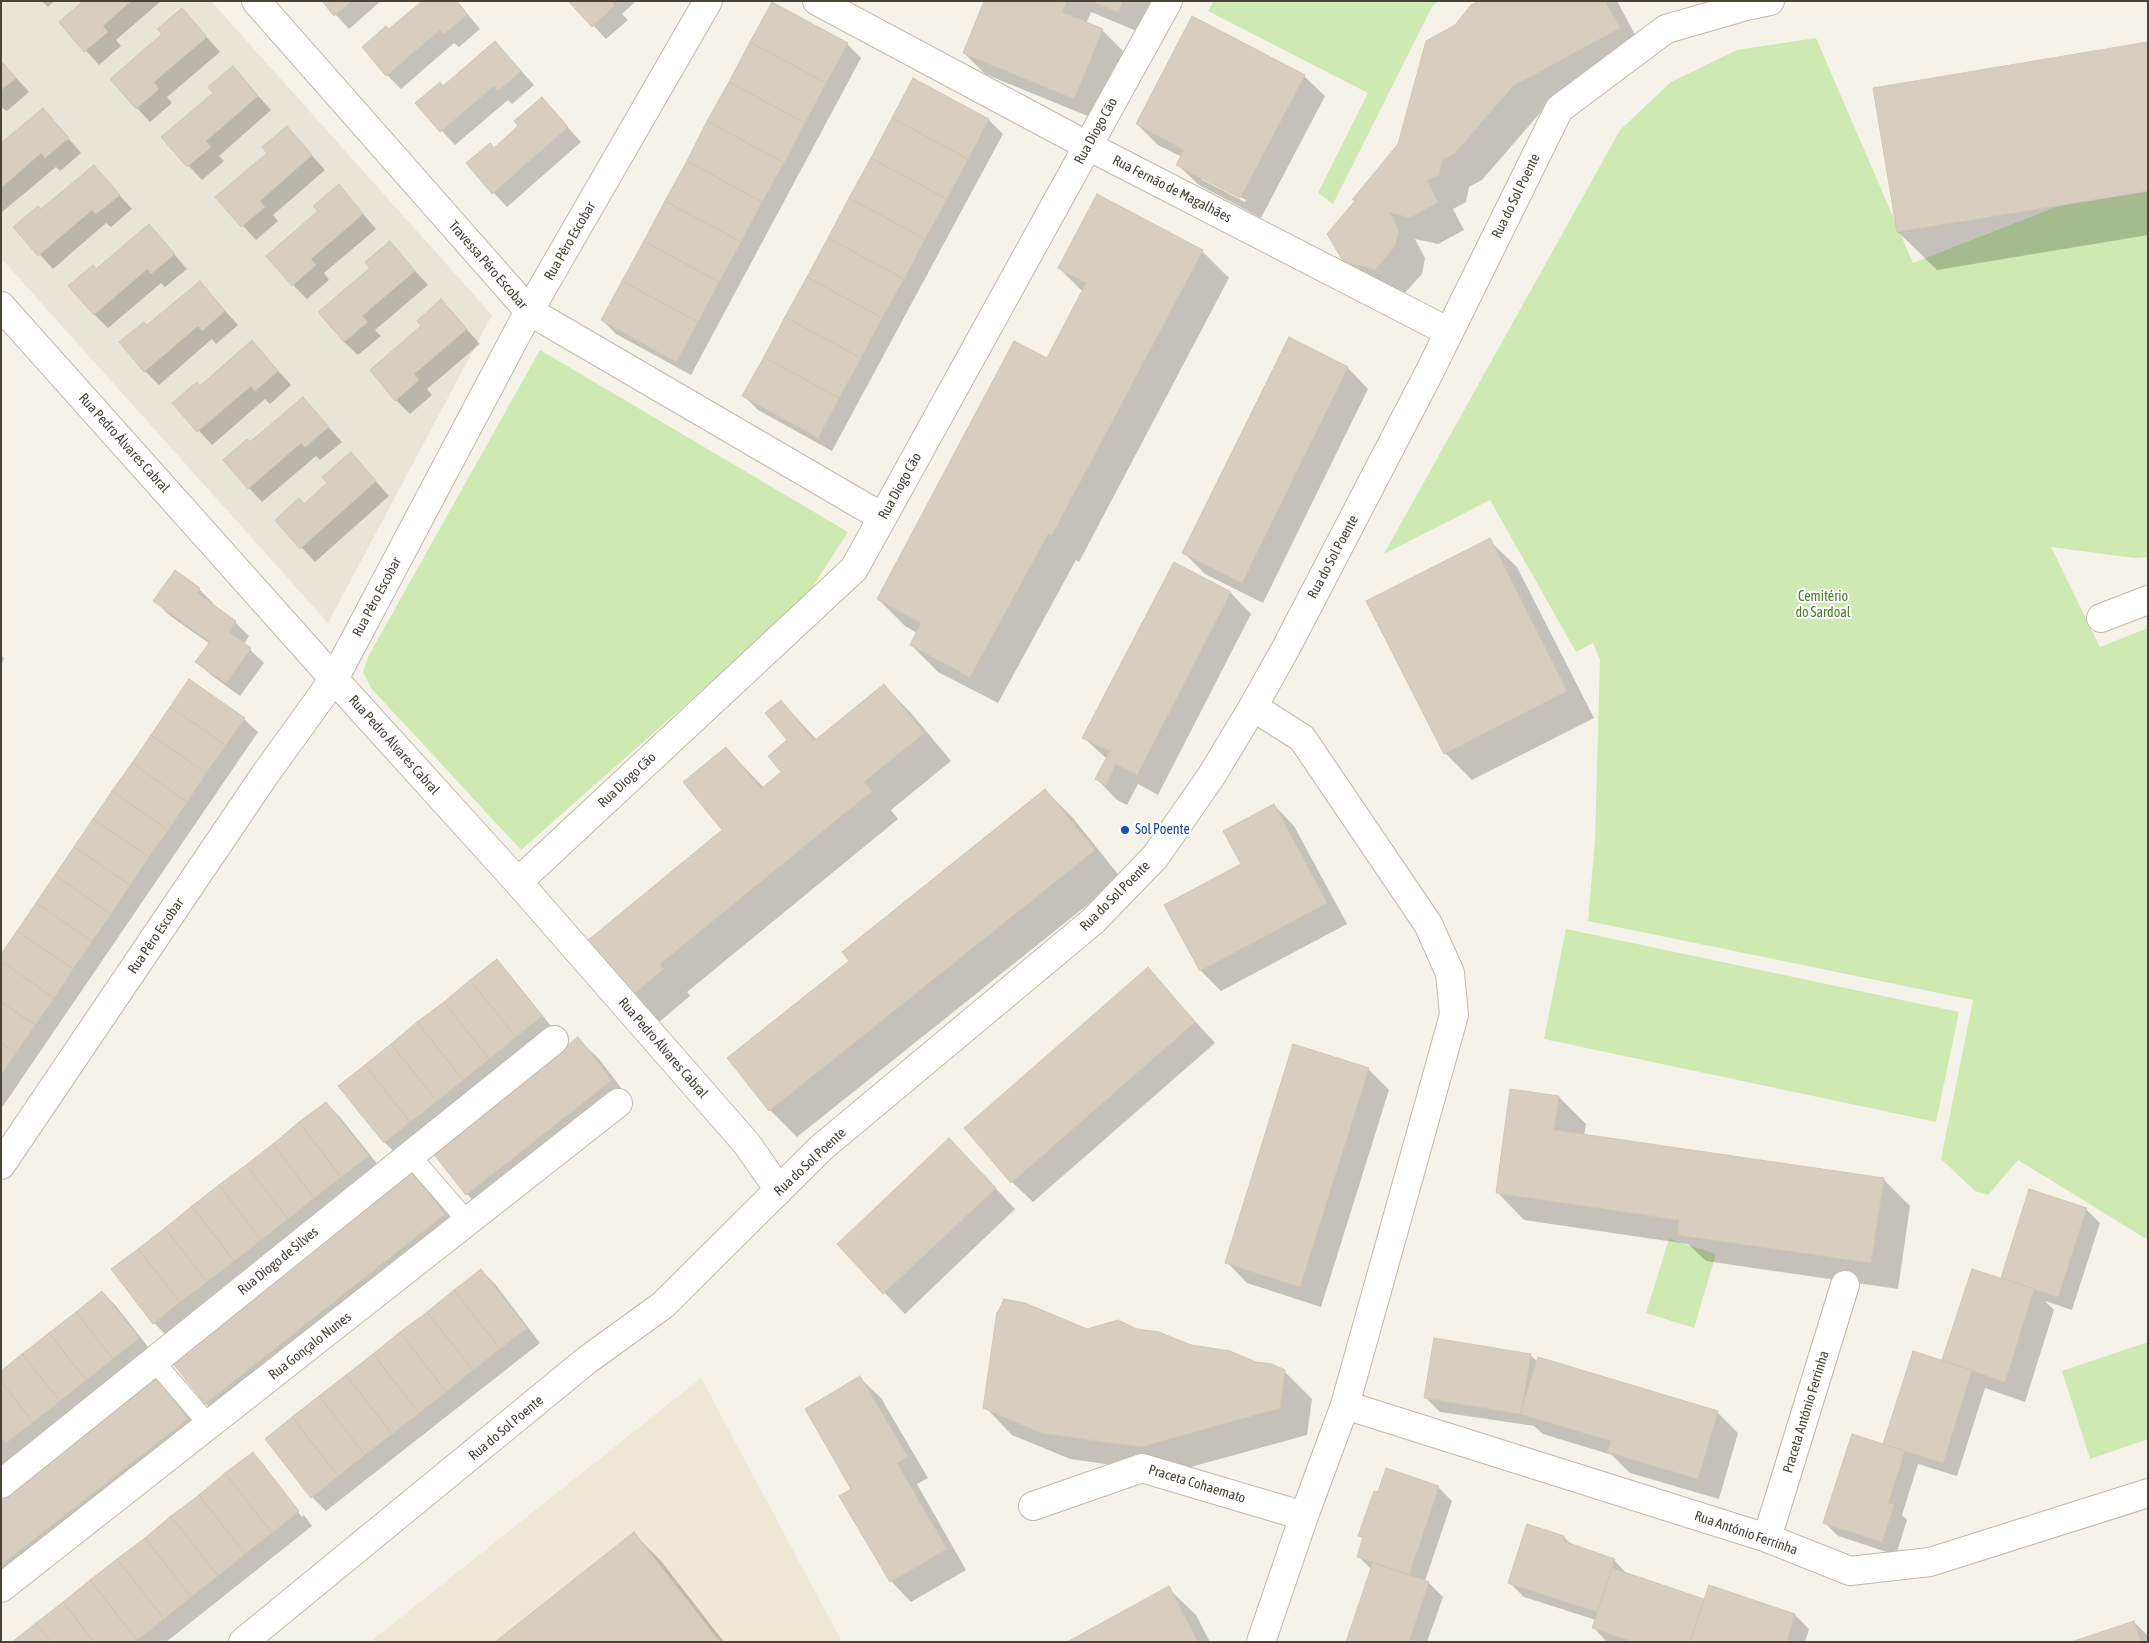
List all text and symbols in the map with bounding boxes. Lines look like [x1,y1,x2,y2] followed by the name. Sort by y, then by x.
[1071,95,1121,167] street label: Rua Diogo Cão
[1488,151,1544,241] street label: Rua do Sol Poente
[1110,152,1234,226] street label: Rua Fernão de Magalhães
[541,199,599,283] street label: Rua Pêro Escobar
[445,217,531,313] street label: Travessa Pêro Escobar
[75,390,173,496] street label: Rua Pedro Álvares Cabral
[875,450,925,522] street label: Rua Diogo Cão
[1304,512,1362,602] street label: Rua do Sol Poente
[349,554,405,640] street label: Rua Pêro Escobar
[1795,589,1851,622] park label: Cemitério do Sardoal
[345,692,443,798] street label: Rua Pedro Álvares Cabral
[594,749,660,811] street label: Rua Diogo Cão
[1135,822,1190,838] place label: Sol Poente
[1119,824,1131,836] marker: Sol Poente
[1076,857,1154,935] street label: Rua do Sol Poente
[124,895,188,977] street label: Rua Pêro Escobar
[615,994,711,1102] street label: Rua Pedro Álvares Cabral
[771,1124,849,1200] street label: Rua do Sol Poente
[234,1223,322,1299] street label: Rua Diogo de Silves
[265,1309,355,1383] street label: Rua Gonçalo Nunes
[1779,1349,1833,1475] street label: Praceta António Ferrinha
[465,1392,547,1464] street label: Rua do Sol Poente
[1146,1461,1248,1507] street label: Praceta Cohaemato
[1692,1507,1800,1559] street label: Rua António Ferrinha

